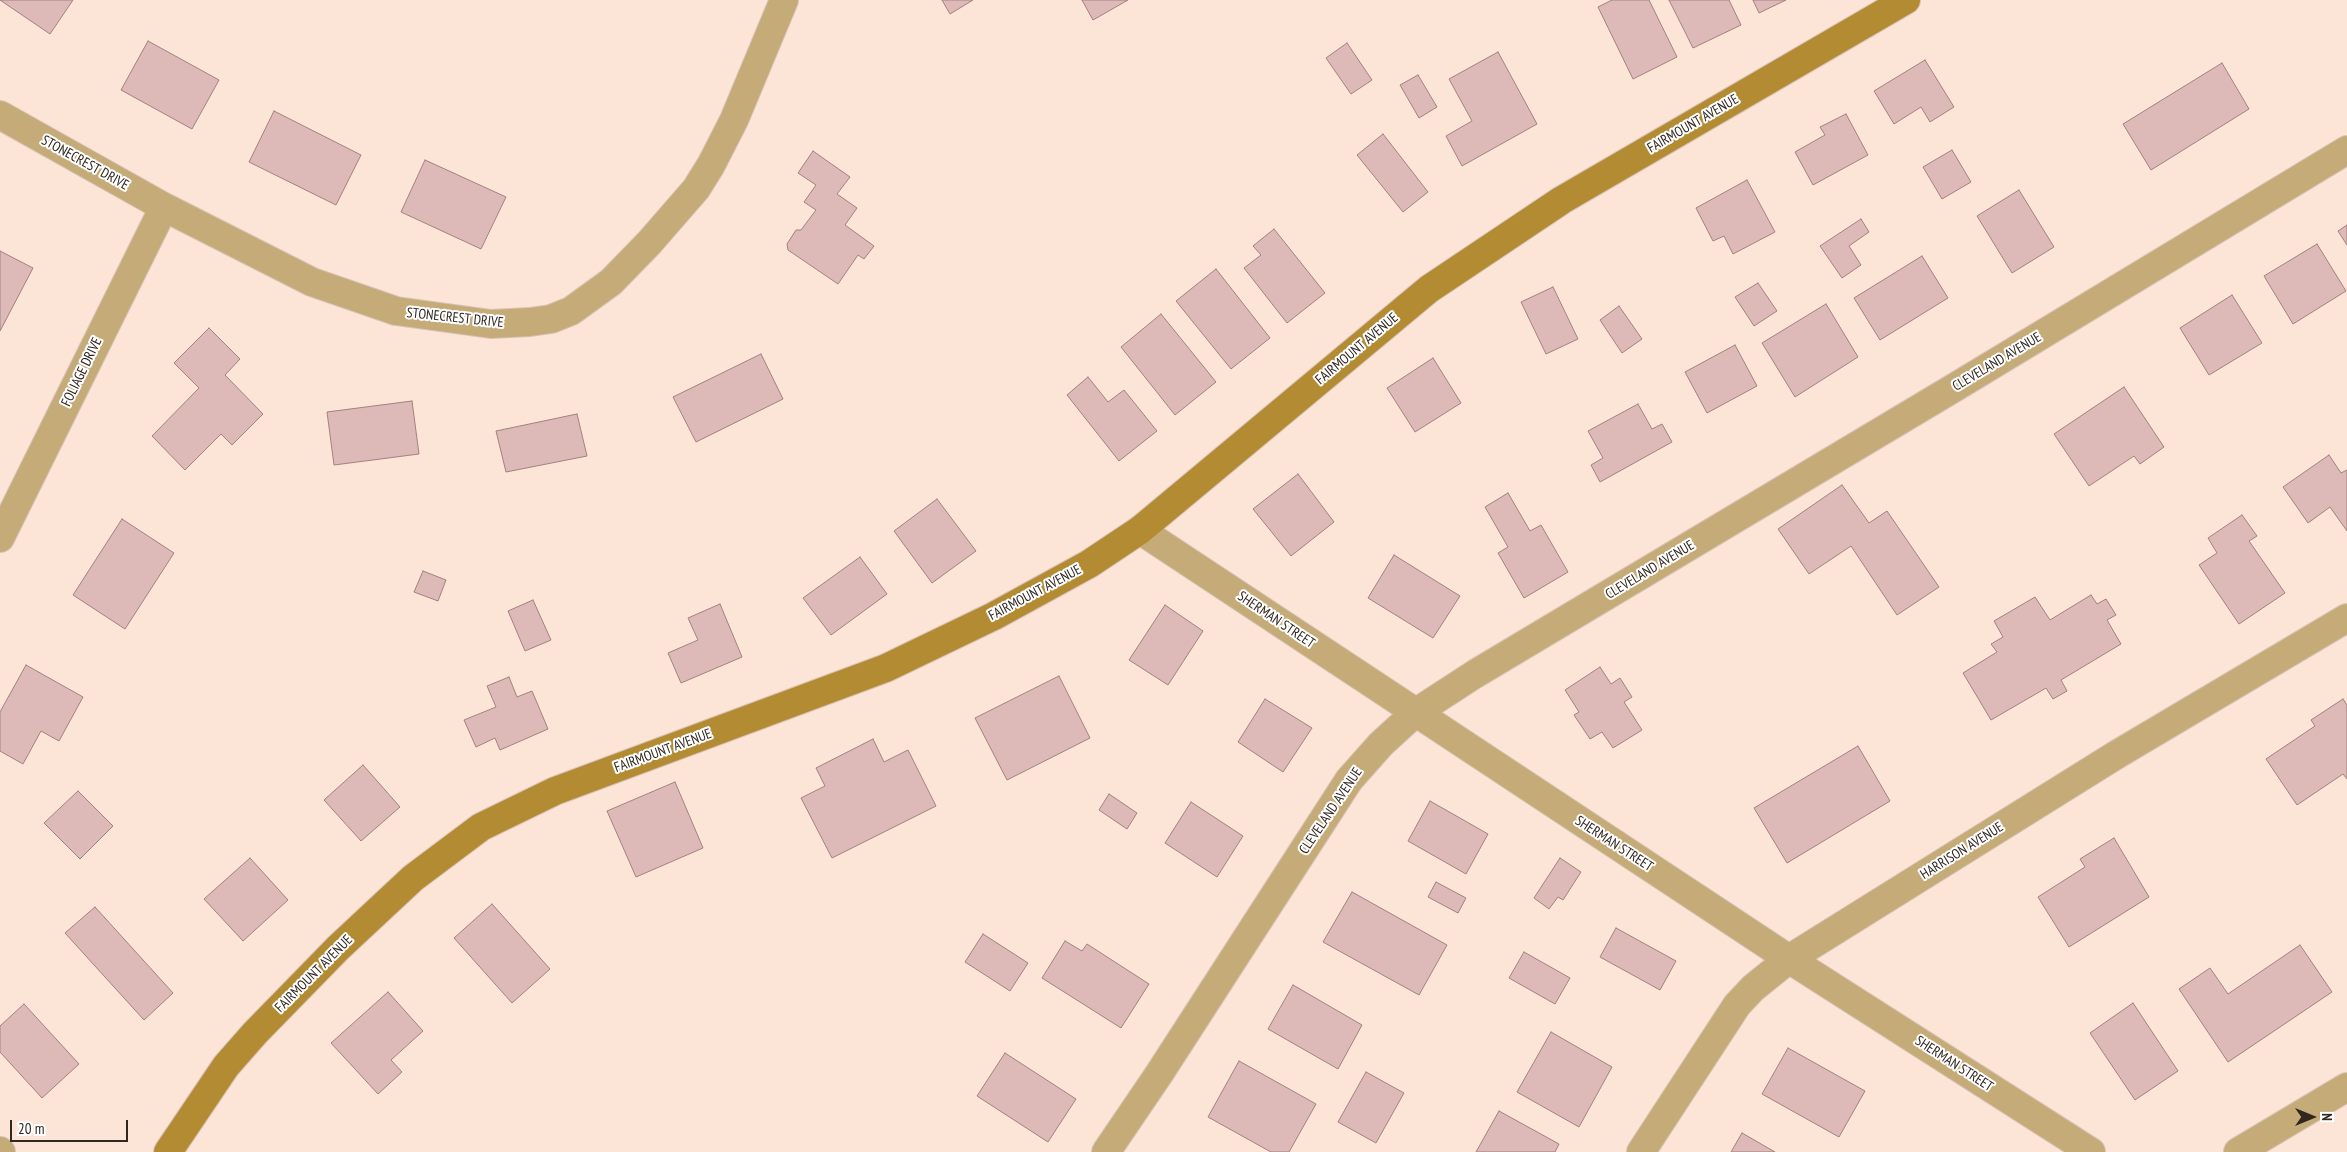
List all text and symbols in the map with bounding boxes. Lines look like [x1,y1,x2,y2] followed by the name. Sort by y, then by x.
[1644,91,1742,157] street label: FAIRMOUNT AVENUE
[38,132,132,194] street label: STONECREST DRIVE
[406,305,504,331] street label: STONECREST DRIVE
[1312,310,1402,388] street label: FAIRMOUNT AVENUE
[1950,329,2044,395] street label: CLEVELAND AVENUE
[58,335,106,409] street label: FOLIAGE DRIVE
[1603,537,1697,603] street label: CLEVELAND AVENUE
[986,562,1084,624] street label: FAIRMOUNT AVENUE
[1234,588,1318,652] street label: SHERMAN STREET
[612,726,714,776] street label: FAIRMOUNT AVENUE
[1296,765,1366,857] street label: CLEVELAND AVENUE
[1572,813,1656,875] street label: SHERMAN STREET
[1918,819,2006,883] street label: HARRISON AVENUE
[272,932,356,1016] street label: FAIRMOUNT AVENUE
[1912,1033,1996,1095] street label: SHERMAN STREET
[2287,1092,2337,1142] north arrow
[12,1110,130,1142] scale bar
[2318,1113,2336,1121] text: N
[18,1119,44,1138] text: 20 m

